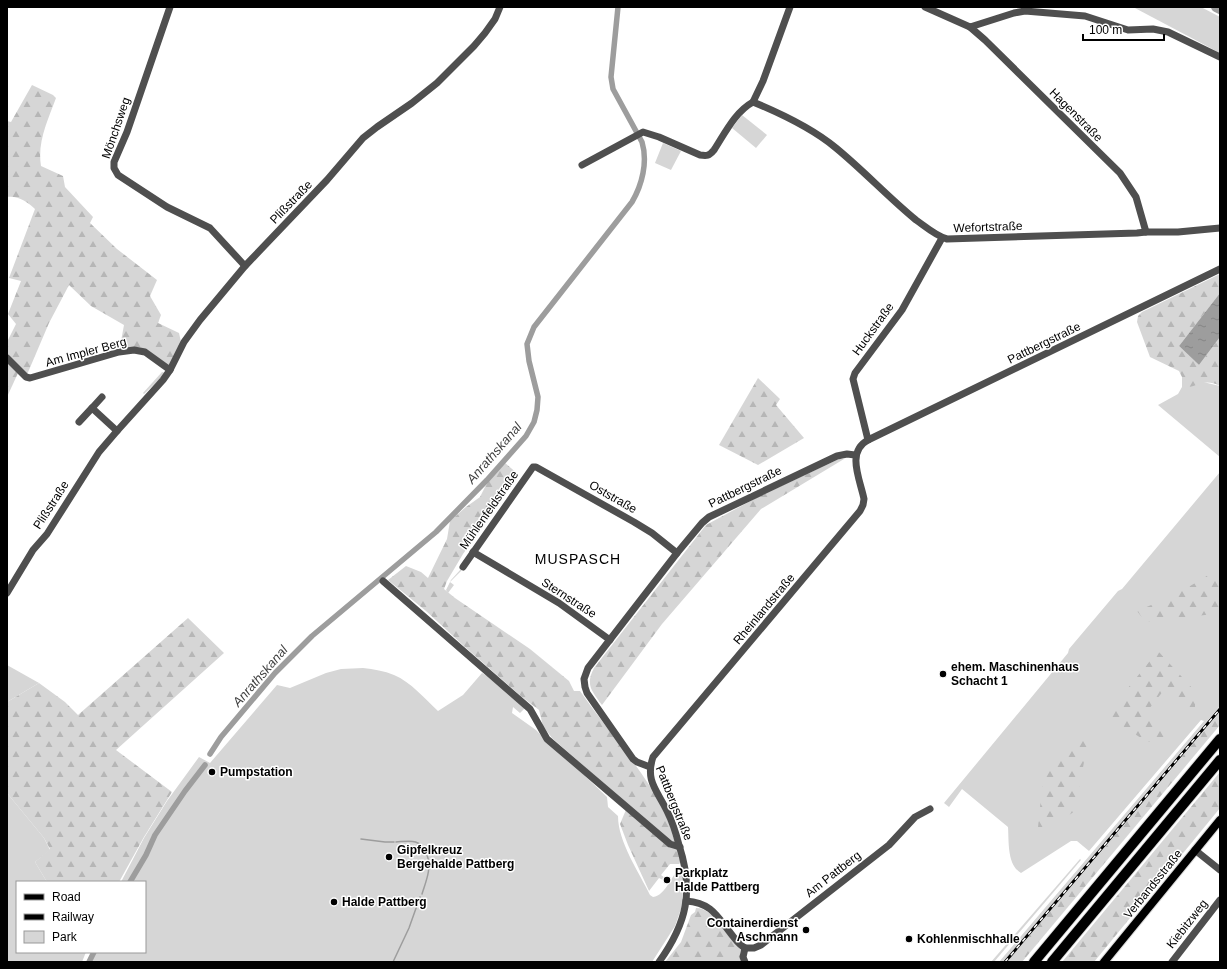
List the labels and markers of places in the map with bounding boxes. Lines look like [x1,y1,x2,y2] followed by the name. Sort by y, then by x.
[951,660,1079,688] place label: ehem. Maschinenhaus Schacht 1
[938,669,948,679] marker: ehem. Maschinenhaus Schacht 1
[220,765,293,779] place label: Pumpstation
[207,767,217,777] marker: Pumpstation
[397,843,514,871] place label: Gipfelkreuz Bergehalde Pattberg
[384,852,394,862] marker: Gipfelkreuz Bergehalde Pattberg
[675,866,760,894] place label: Parkplatz Halde Pattberg
[662,875,672,885] marker: Parkplatz Halde Pattberg
[342,895,427,909] place label: Halde Pattberg
[329,897,339,907] marker: Halde Pattberg
[707,916,798,944] place label: Containerdienst Aschmann
[801,925,811,935] marker: Containerdienst Aschmann
[917,932,1020,946] place label: Kohlenmischhalle
[904,934,914,944] marker: Kohlenmischhalle

